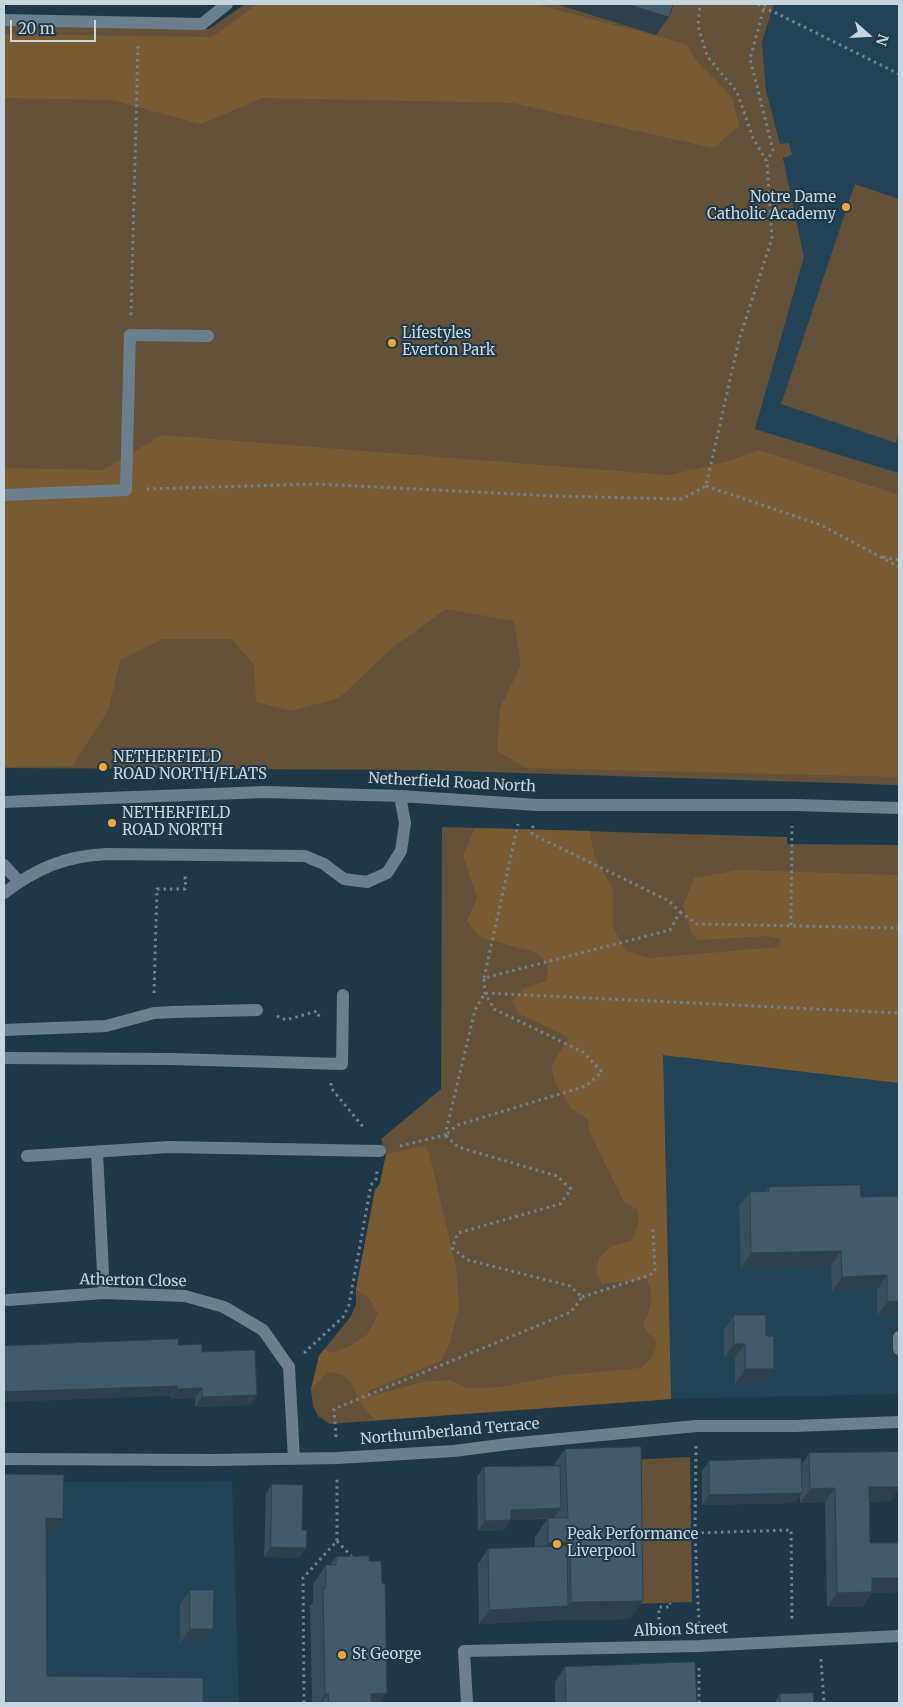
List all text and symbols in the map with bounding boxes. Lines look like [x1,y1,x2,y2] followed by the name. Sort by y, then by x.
[12,10,99,42] scale bar
[843,10,893,60] north arrow
[18,19,55,38] text: 20 m
[872,32,892,48] text: N
[707,189,836,224] place label: Notre Dame Catholic Academy
[840,201,852,213] marker: Notre Dame Catholic Academy
[402,325,495,360] place label: Lifestyles Everton Park
[386,337,398,349] marker: Lifestyles Everton Park
[113,749,267,784] place label: NETHERFIELD ROAD NORTH/FLATS
[97,761,109,773] marker: NETHERFIELD ROAD NORTH/FLATS
[368,770,536,796] street label: Netherfield Road North
[122,805,230,840] place label: NETHERFIELD ROAD NORTH
[106,817,118,829] marker: NETHERFIELD ROAD NORTH
[79,1271,187,1291] street label: Atherton Close
[360,1415,540,1449] street label: Northumberland Terrace
[567,1526,698,1561] place label: Peak Performance Liverpool
[551,1538,563,1550] marker: Peak Performance Liverpool
[634,1619,728,1641] street label: Albion Street
[352,1646,421,1664] place label: St George
[336,1649,348,1661] marker: St George

